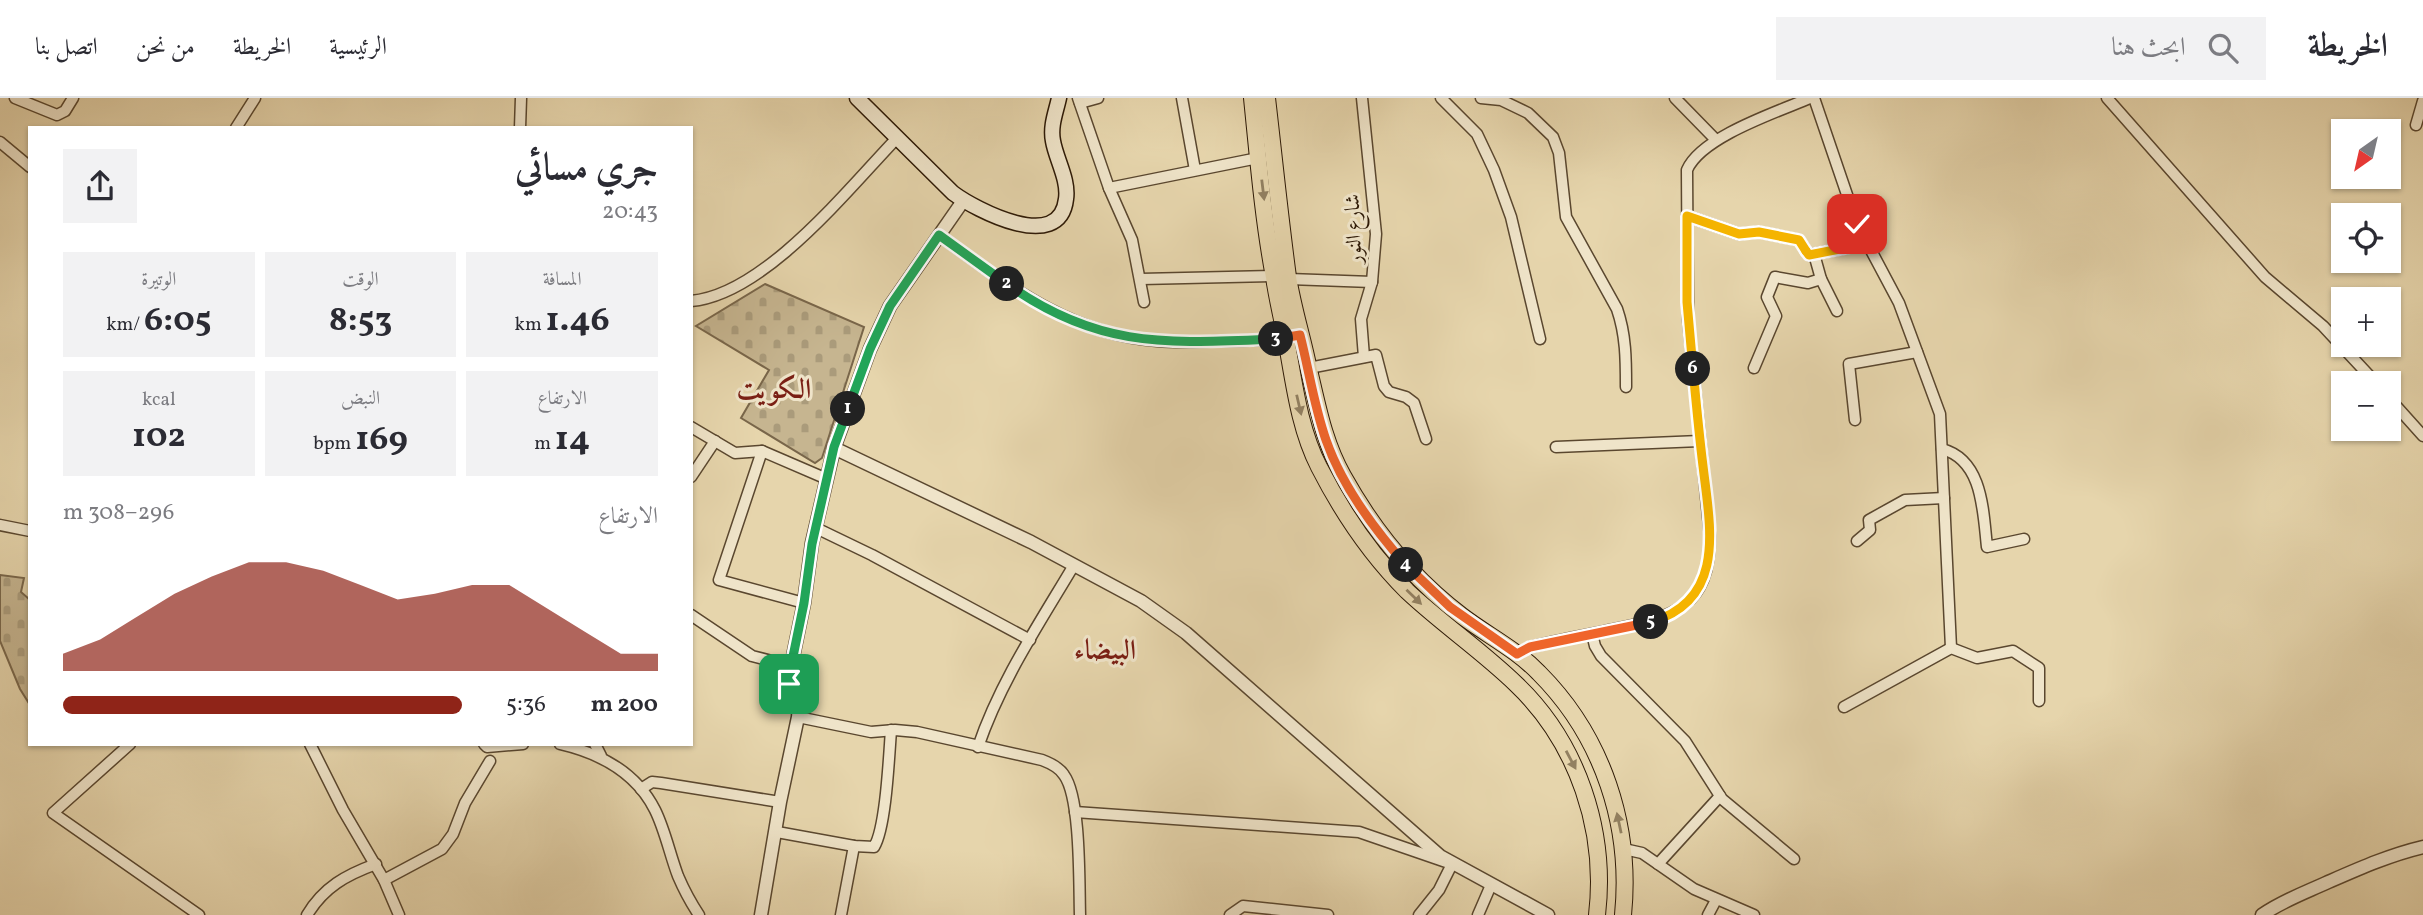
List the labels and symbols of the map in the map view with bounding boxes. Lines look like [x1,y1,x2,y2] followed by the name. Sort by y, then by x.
[2331,119,2401,189] north arrow
[1257,179,1268,201] one-way arrow
[1339,194,1372,266] street label: شارع النور
[1827,194,1887,254] pin
[990,266,1024,302] pin: 2
[1258,322,1294,356] pin: 3
[1676,352,1710,386] pin: 6
[737,371,811,410] district label: الكويت
[830,392,866,426] pin: 1
[1294,394,1305,416] one-way arrow
[1388,547,1424,582] pin: 4
[1405,589,1422,605] one-way arrow
[1634,604,1668,640] pin: 5
[1074,632,1136,671] district label: البيضاء
[759,654,819,714] pin
[1564,750,1576,770] one-way arrow
[1614,812,1625,834] one-way arrow

